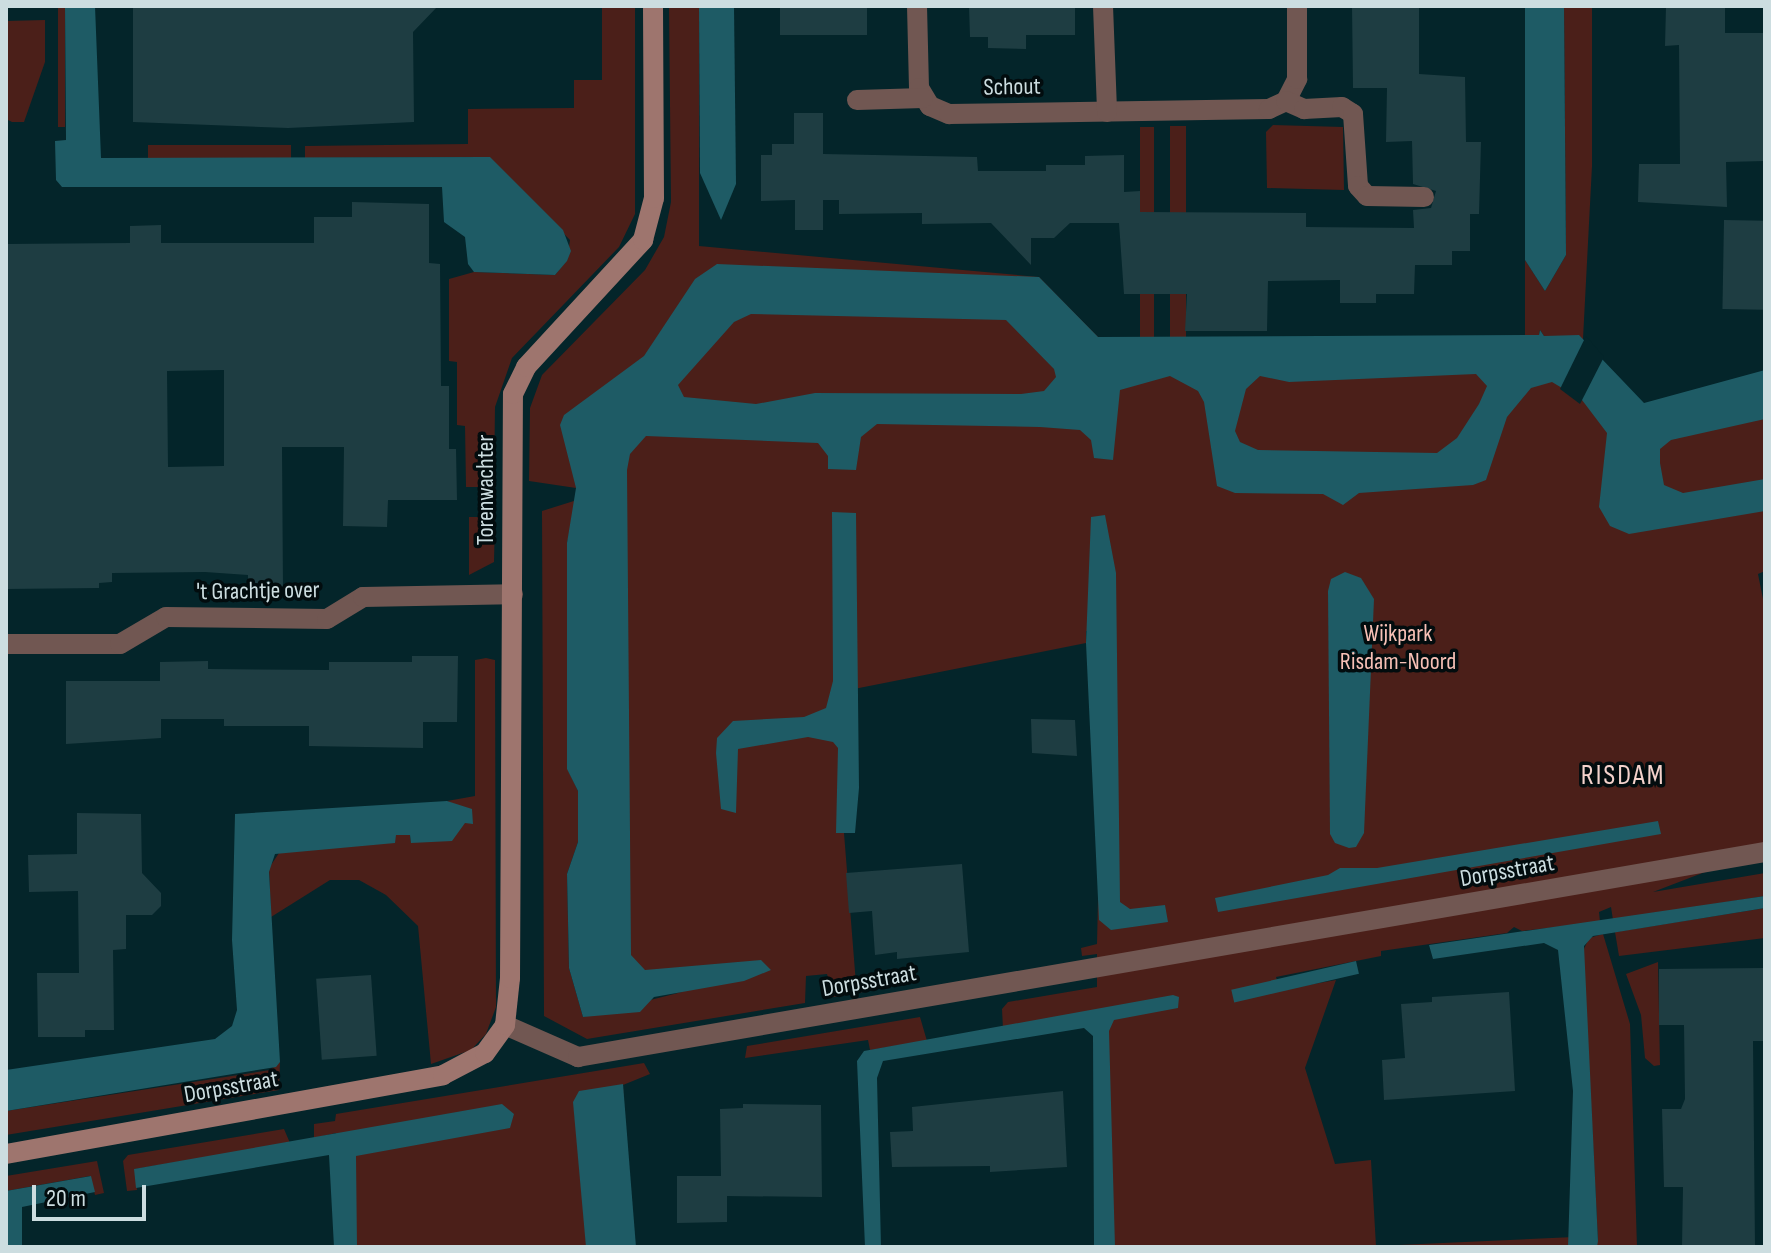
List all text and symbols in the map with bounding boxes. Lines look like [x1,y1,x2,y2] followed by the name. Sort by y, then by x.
[983,72,1041,102] street label: Schout
[472,435,500,545] street label: Torenwachter
[196,576,320,606] street label: 't Grachtje over
[1340,620,1456,676] park label: Wijkpark Risdam-Noord
[1581,759,1665,793] district label: RISDAM
[1458,849,1556,893] street label: Dorpsstraat
[820,959,918,1003] street label: Dorpsstraat
[182,1065,280,1109] street label: Dorpsstraat
[36,1169,150,1219] scale bar
[46,1184,86,1213] text: 20 m

